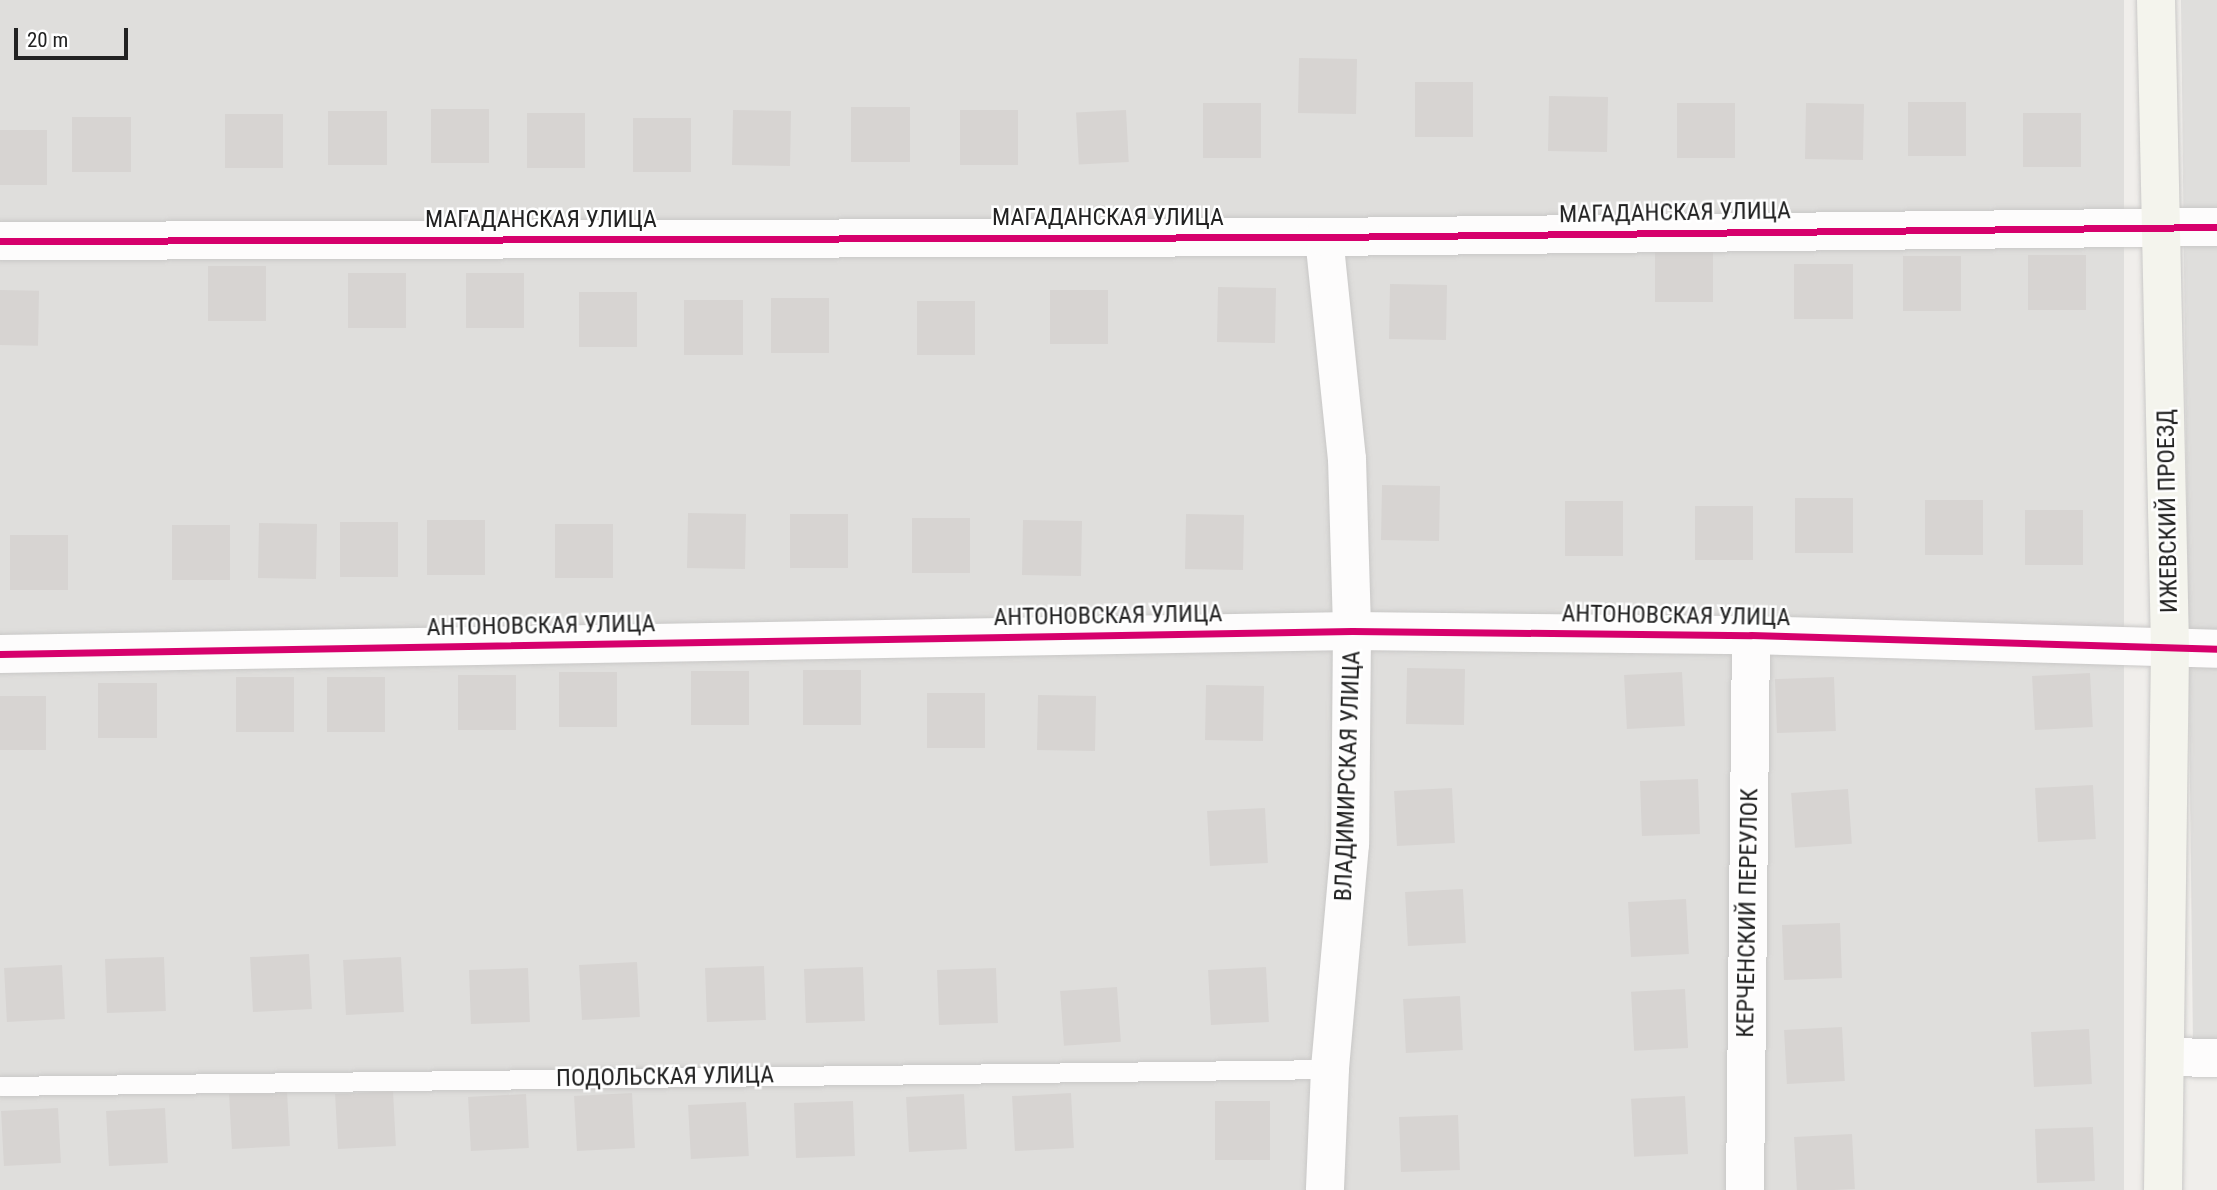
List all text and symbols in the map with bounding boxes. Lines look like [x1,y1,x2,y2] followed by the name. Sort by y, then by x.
[18,14,131,58] scale bar
[27,28,68,52] text: 20 m
[1559,197,1791,229] street label: МАГАДАНСКАЯ УЛИЦА
[992,204,1224,232] street label: МАГАДАНСКАЯ УЛИЦА
[425,206,657,234] street label: МАГАДАНСКАЯ УЛИЦА
[2152,409,2184,613] street label: ИЖЕВСКИЙ ПРОЕЗД
[993,600,1223,632] street label: АНТОНОВСКАЯ УЛИЦА
[1561,600,1791,632] street label: АНТОНОВСКАЯ УЛИЦА
[426,610,656,642] street label: АНТОНОВСКАЯ УЛИЦА
[1329,650,1367,902] street label: ВЛАДИМИРСКАЯ УЛИЦА
[1731,788,1765,1038] street label: КЕРЧЕНСКИЙ ПЕРЕУЛОК
[556,1061,774,1093] street label: ПОДОЛЬСКАЯ УЛИЦА

